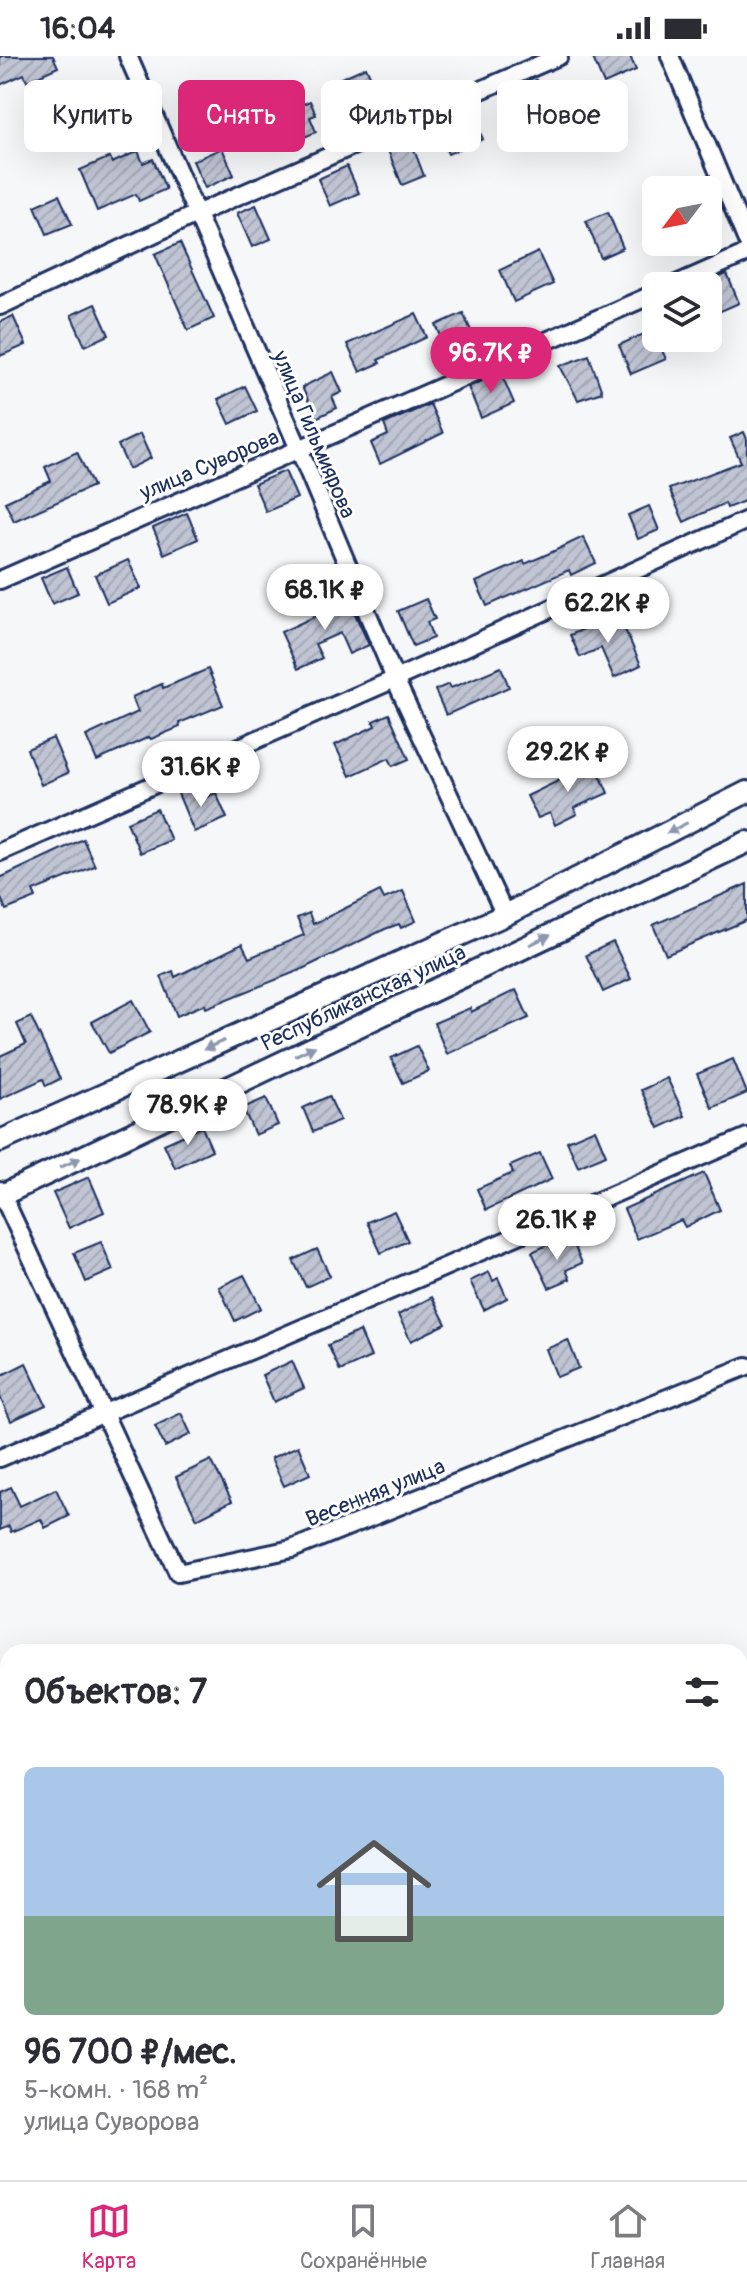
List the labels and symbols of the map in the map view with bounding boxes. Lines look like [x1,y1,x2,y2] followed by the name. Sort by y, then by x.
[642,176,722,256] north arrow
[417,327,565,395] pin: 96.7K ₽
[266,345,362,522] street label: улица Гильмиярова
[135,423,283,507] street label: улица Суворова
[251,564,399,632] pin: 68.1K ₽
[534,577,682,645] pin: 62.2K ₽
[494,726,642,794] pin: 29.2K ₽
[127,741,275,809] pin: 31.6K ₽
[666,821,689,834] one-way arrow
[529,933,552,947] one-way arrow
[257,938,470,1058] street label: Республиканская улица
[202,1038,226,1052] one-way arrow
[294,1044,317,1058] one-way arrow
[114,1079,262,1147] pin: 78.9K ₽
[59,1156,82,1170] one-way arrow
[483,1194,631,1262] pin: 26.1K ₽
[302,1452,449,1534] street label: Весенняя улица

